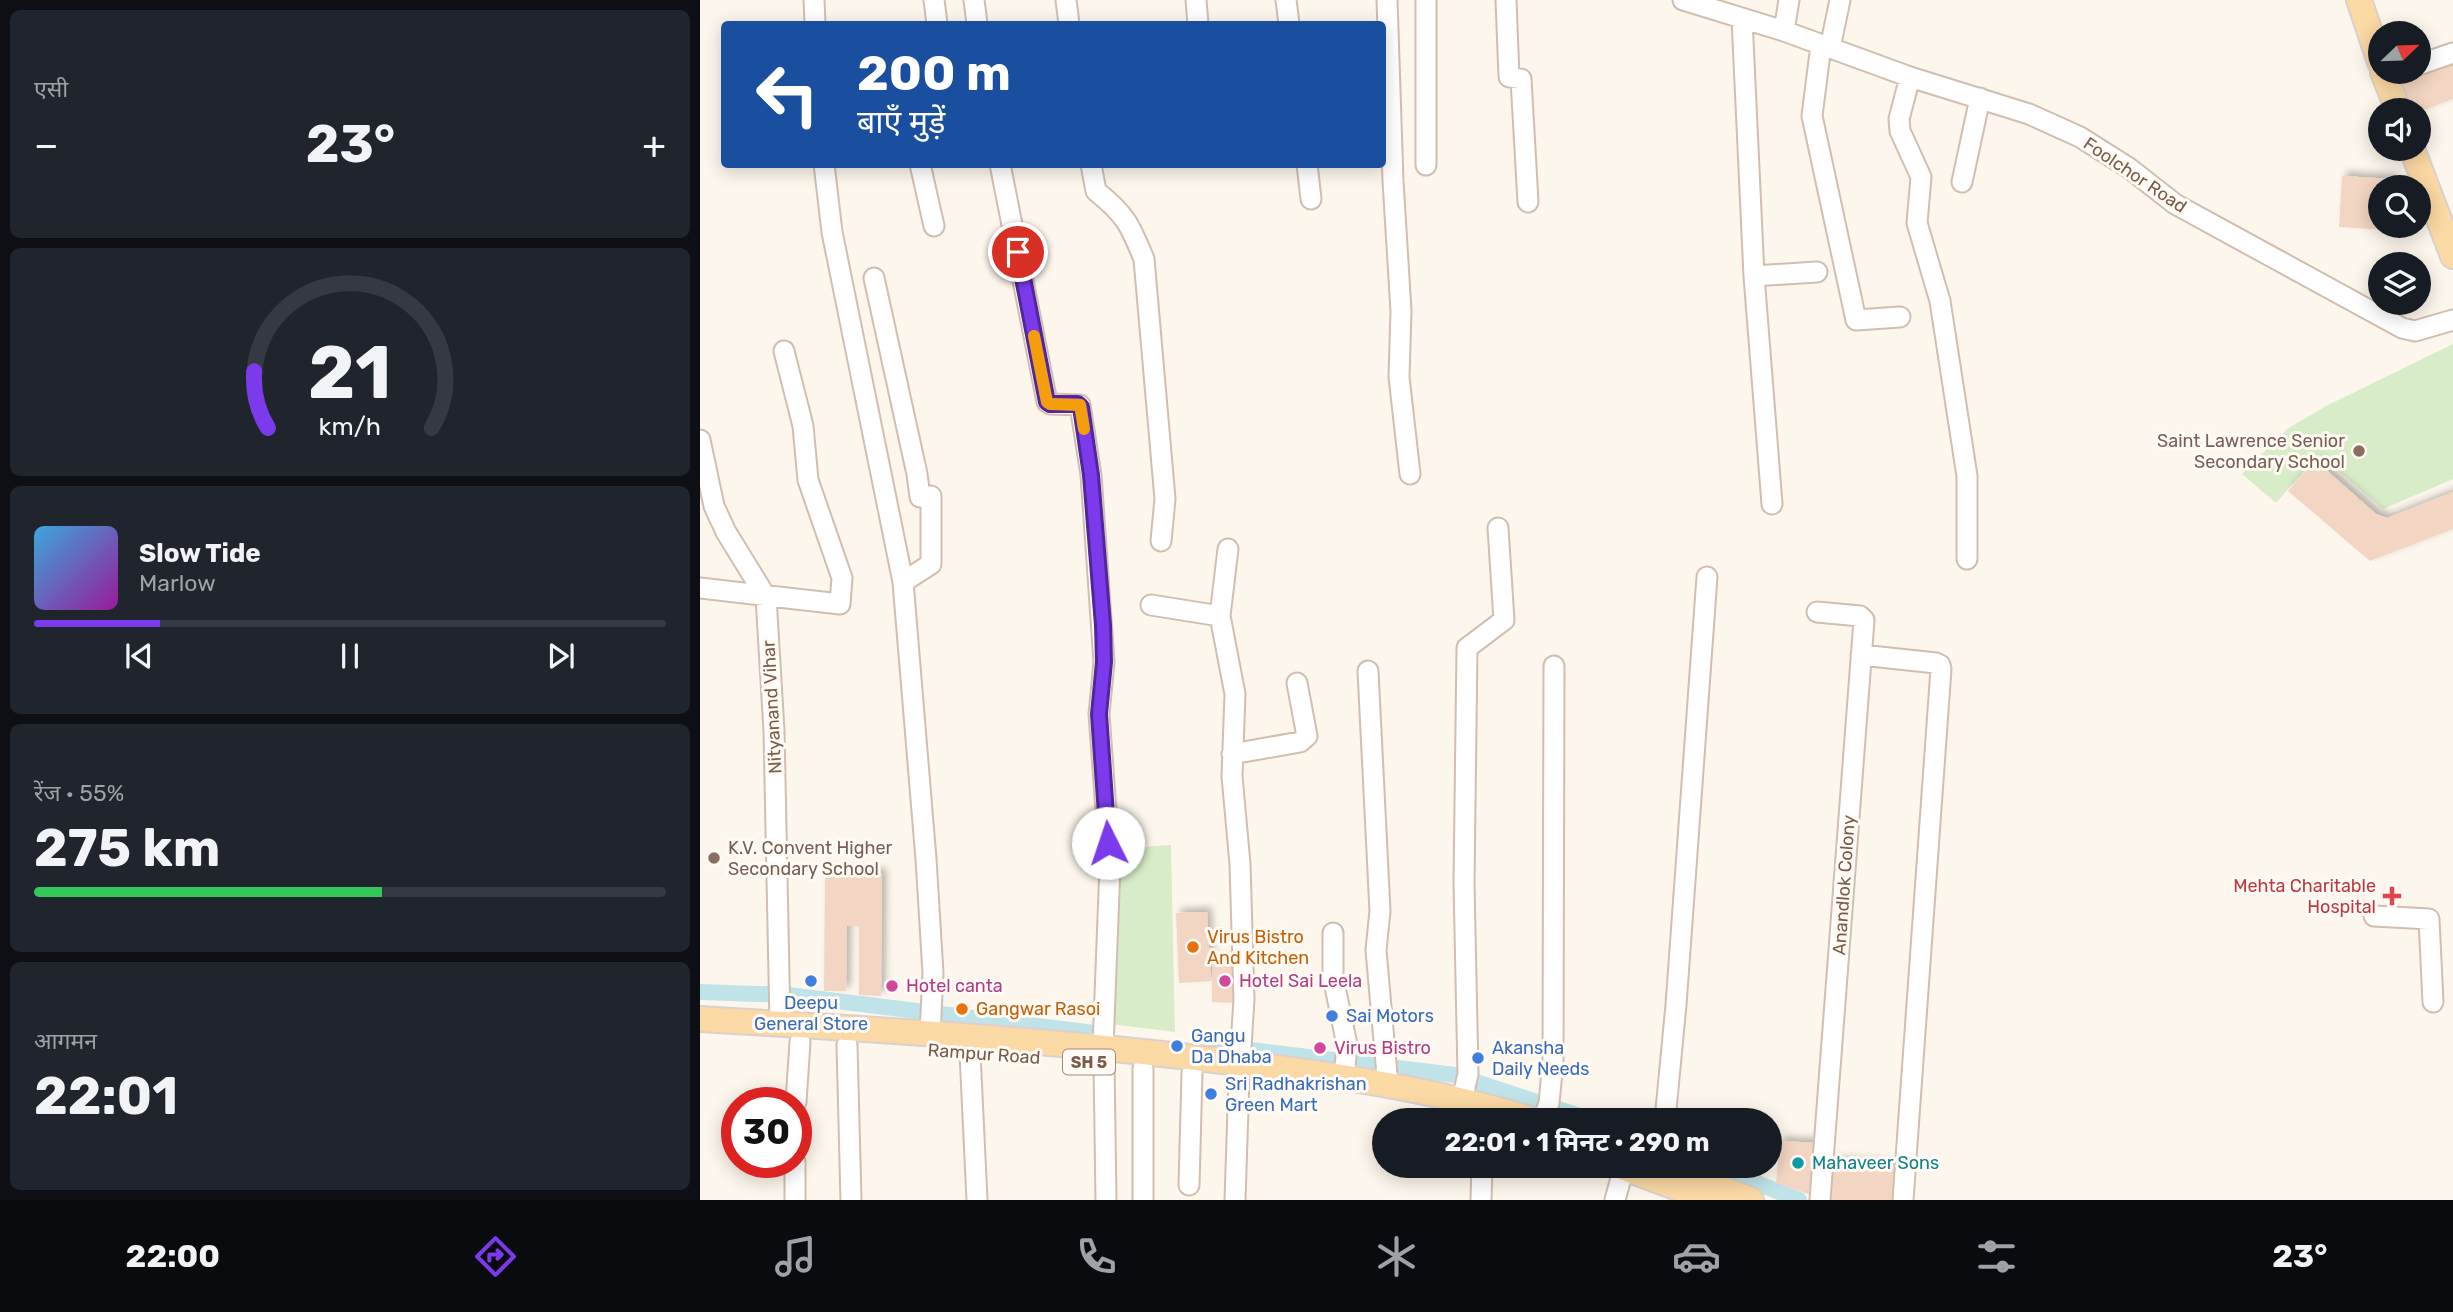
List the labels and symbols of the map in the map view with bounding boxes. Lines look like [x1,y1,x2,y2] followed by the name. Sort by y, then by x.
[2368,21,2431,84] north arrow
[2079,132,2191,218] street label: Foolchor Road
[988,222,1048,282] pin
[2157,430,2345,473] place label: Saint Lawrence Senior Secondary School
[2351,443,2367,459] marker: Saint Lawrence Senior Secondary School
[758,640,786,774] street label: Nityanand Vihar
[1071,806,1145,880] position arrow
[1828,814,1860,956] street label: Anandlok Colony
[728,837,893,880] place label: K.V. Convent Higher Secondary School
[706,850,722,866] marker: K.V. Convent Higher Secondary School
[2233,875,2376,918] place label: Mehta Charitable Hospital
[2382,886,2402,906] marker: Mehta Charitable Hospital
[1207,926,1309,969] place label: Virus Bistro And Kitchen
[1185,939,1201,955] marker: Virus Bistro And Kitchen
[1239,970,1362,992] place label: Hotel Sai Leela
[803,973,819,989] marker: Deepu General Store
[1217,973,1233,989] marker: Hotel Sai Leela
[906,975,1003,997] place label: Hotel canta
[884,978,900,994] marker: Hotel canta
[754,992,868,1035] place label: Deepu General Store
[976,998,1100,1020] place label: Gangwar Rasoi
[954,1001,970,1017] marker: Gangwar Rasoi
[1346,1005,1434,1027] place label: Sai Motors
[1324,1008,1340,1024] marker: Sai Motors
[1191,1025,1272,1068] place label: Gangu Da Dhaba
[1334,1037,1431,1059] place label: Virus Bistro
[1492,1037,1590,1080] place label: Akansha Daily Needs
[1169,1038,1185,1054] marker: Gangu Da Dhaba
[927,1039,1041,1069] street label: Rampur Road
[1312,1040,1328,1056] marker: Virus Bistro
[1063,1050,1115,1074] road number: SH 5
[1470,1050,1486,1066] marker: Akansha Daily Needs
[1225,1073,1367,1116] place label: Sri Radhakrishan Green Mart
[1203,1086,1219,1102] marker: Sri Radhakrishan Green Mart
[721,1087,812,1178] speed limit sign: 30
[1812,1152,1939,1174] place label: Mahaveer Sons
[1790,1155,1806,1171] marker: Mahaveer Sons

